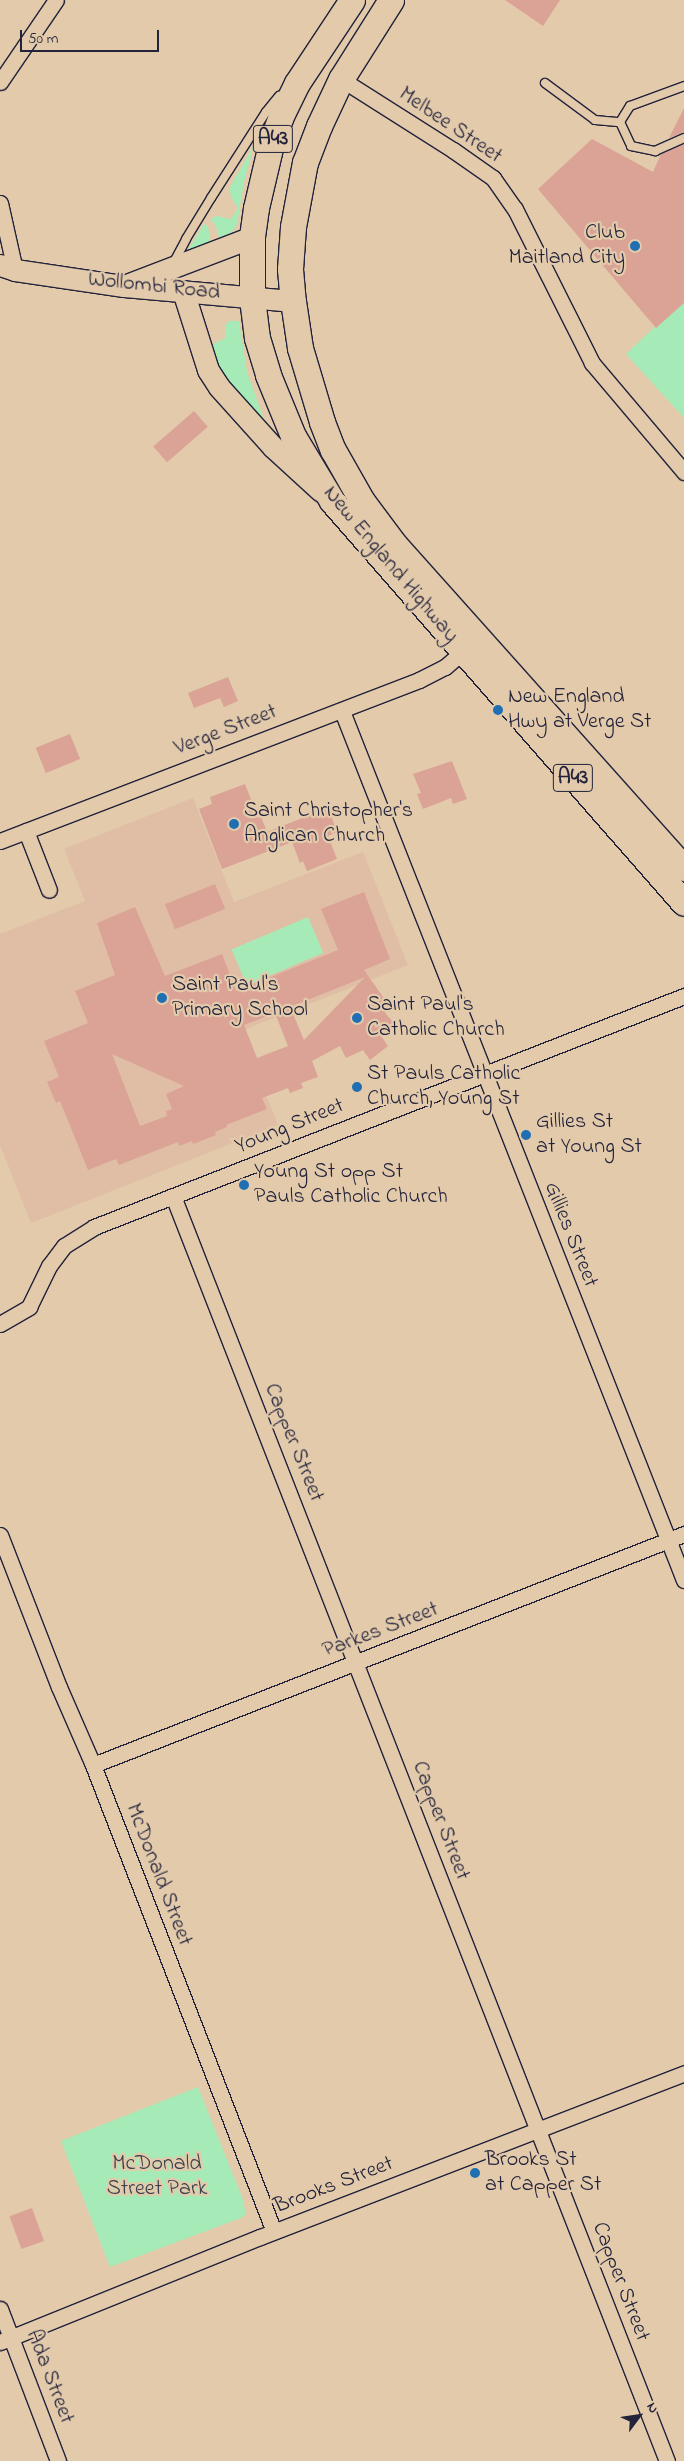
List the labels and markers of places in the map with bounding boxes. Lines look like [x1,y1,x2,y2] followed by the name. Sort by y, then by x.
[508,220,625,272] place label: Club Maitland City
[629,240,641,252] marker: Club Maitland City
[508,684,652,736] place label: New England Hwy at Verge St
[492,704,504,716] marker: New England Hwy at Verge St
[244,798,413,849] place label: Saint Christopher's Anglican Church
[228,818,240,830] marker: Saint Christopher's Anglican Church
[172,972,308,1024] place label: Saint Paul's Primary School
[156,992,168,1004] marker: Saint Paul's Primary School
[367,992,505,1044] place label: Saint Paul's Catholic Church
[351,1012,363,1024] marker: Saint Paul's Catholic Church
[367,1061,520,1112] place label: St Pauls Catholic Church, Young St
[351,1081,363,1093] marker: St Pauls Catholic Church, Young St
[536,1109,642,1160] place label: Gillies St at Young St
[520,1129,532,1141] marker: Gillies St at Young St
[254,1159,448,1210] place label: Young St opp St Pauls Catholic Church
[238,1179,250,1191] marker: Young St opp St Pauls Catholic Church
[485,2147,601,2198] place label: Brooks St at Capper St
[469,2167,481,2179] marker: Brooks St at Capper St

